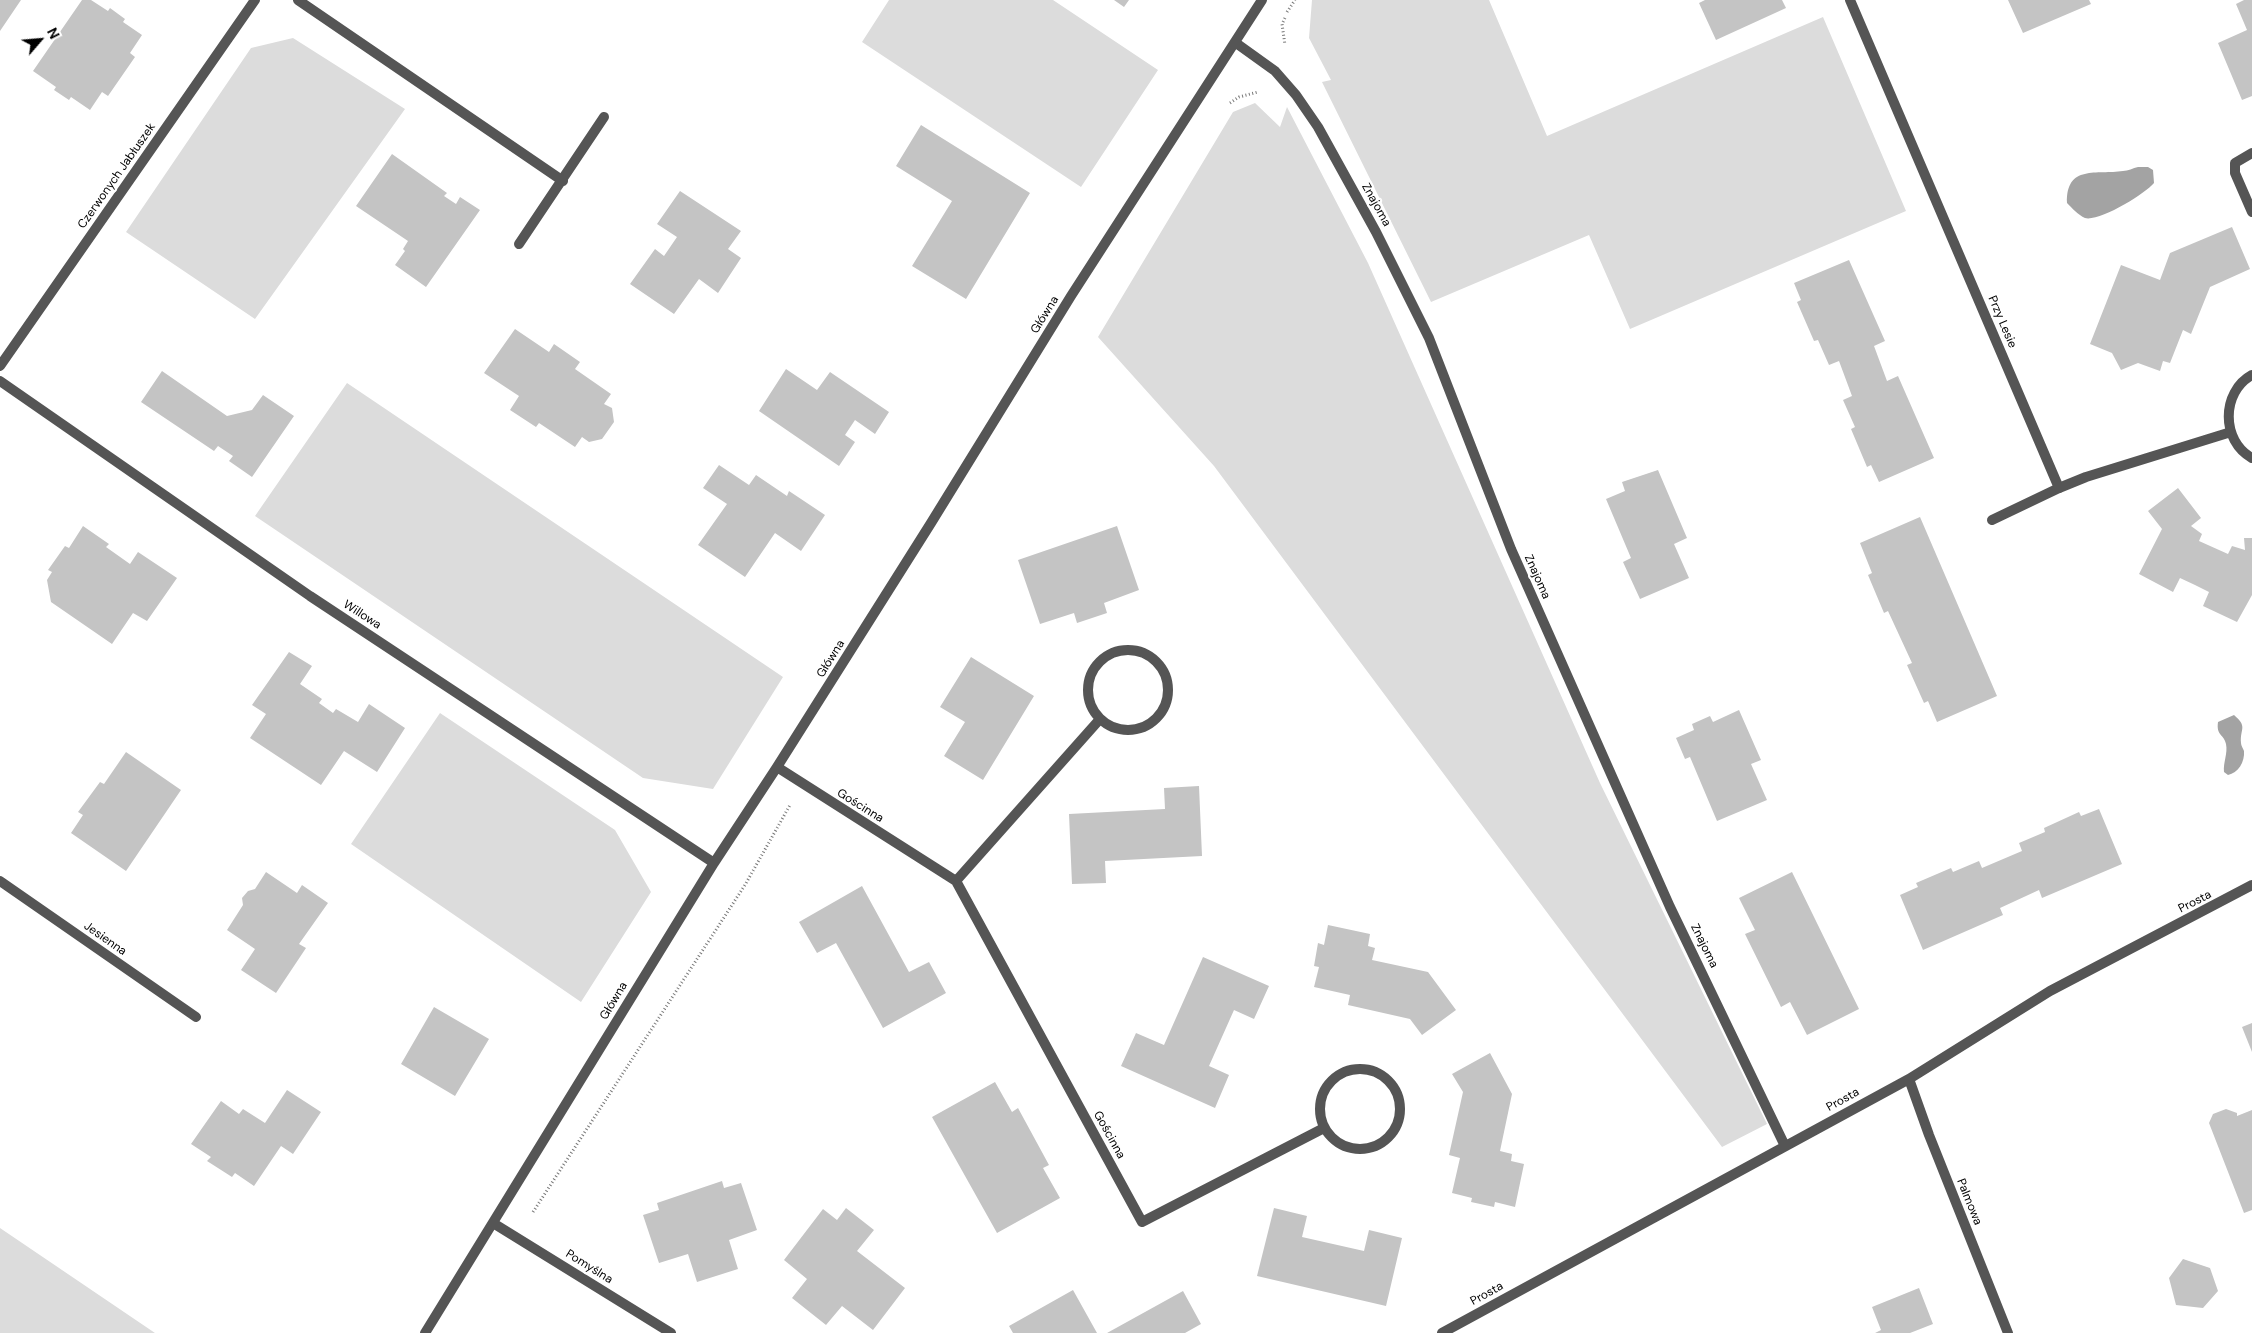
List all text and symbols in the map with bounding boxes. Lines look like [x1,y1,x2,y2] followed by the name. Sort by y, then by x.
[15,15,65,65] north arrow
[43,25,64,42] text: N
[75,120,159,232] street label: Czerwonych Jabłuszek
[1358,181,1394,229] street label: Znajoma
[1028,294,1062,336] street label: Główna
[1985,294,2019,350] street label: Przy Lesie
[1521,553,1553,601] street label: Znajoma
[340,597,384,633] street label: Willowa
[814,638,848,680] street label: Główna
[834,786,886,826] street label: Gościnna
[2176,888,2214,916] street label: Prosta
[81,919,129,959] street label: Jesienna
[1687,922,1721,970] street label: Znajoma
[597,979,631,1023] street label: Główna
[1824,1085,1862,1115] street label: Prosta
[1090,1109,1128,1161] street label: Gościnna
[1953,1177,1985,1227] street label: Palmowa
[563,1247,615,1287] street label: Pomyślna
[1468,1279,1506,1309] street label: Prosta

